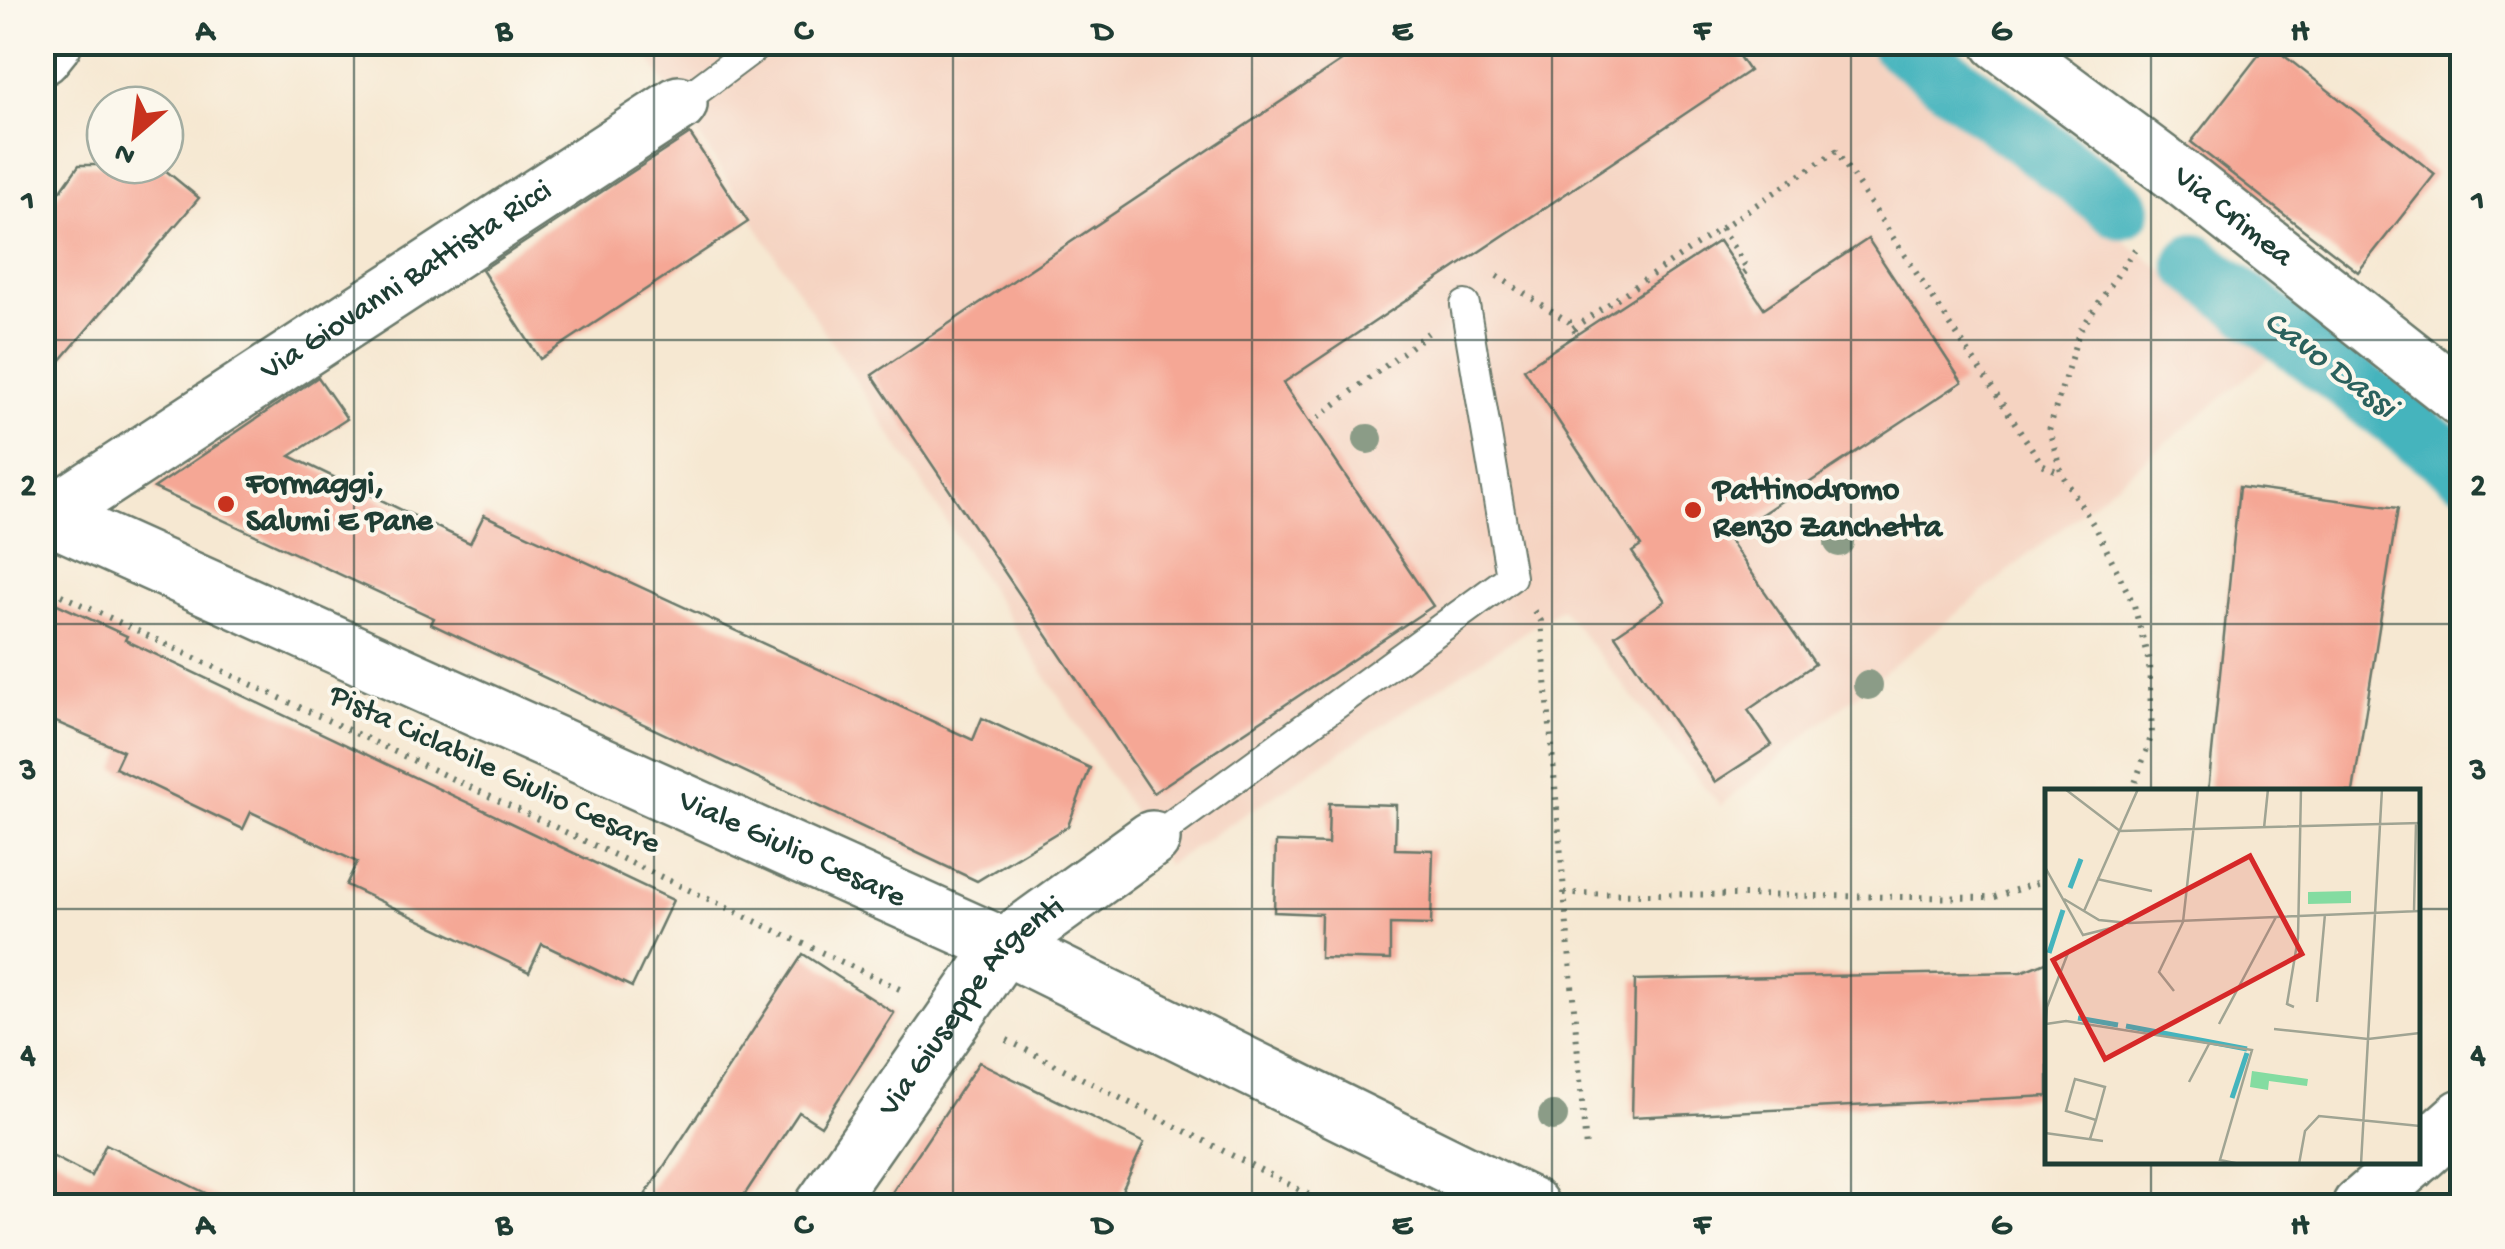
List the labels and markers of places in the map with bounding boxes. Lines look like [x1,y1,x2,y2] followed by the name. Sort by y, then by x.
[245,467,434,542] place label: Formaggi, Salumi E Pane
[1711,473,1944,548] place label: Pattinodromo Renzo Zanchetta
[215,493,237,515] marker: Formaggi, Salumi E Pane
[1682,499,1704,521] marker: Pattinodromo Renzo Zanchetta

